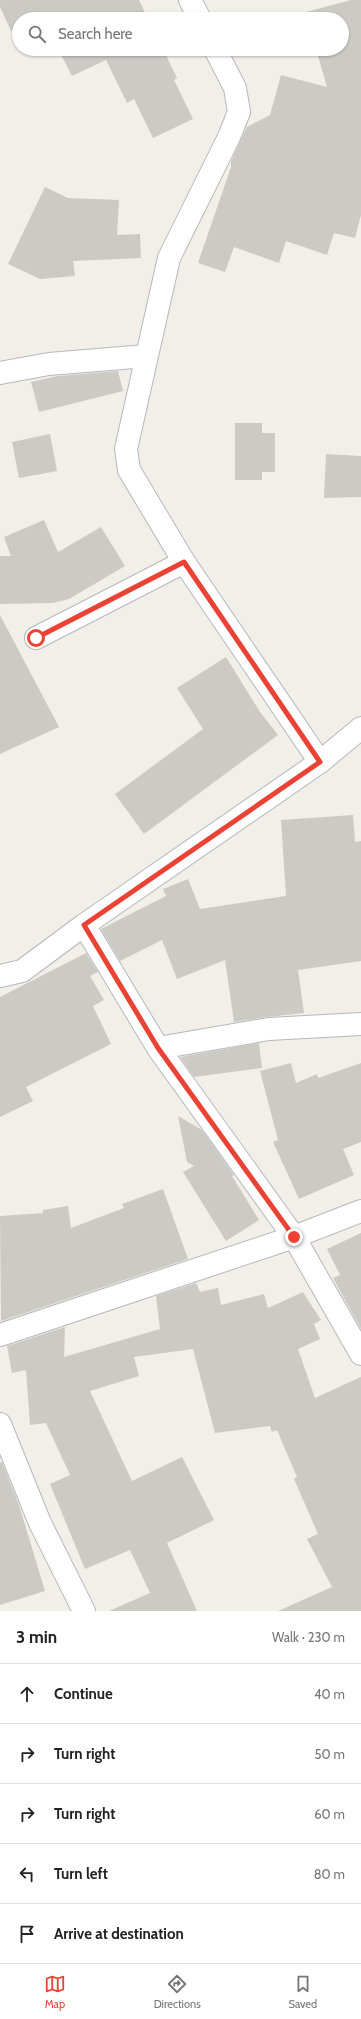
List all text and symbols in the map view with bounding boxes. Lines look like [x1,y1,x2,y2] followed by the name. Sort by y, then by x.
[12,12,349,56] search box
[26,23,48,45] icon: search
[58,25,133,43] text: Search here
[27,629,45,647] route start
[285,1228,303,1246] route end
[16,1627,57,1647] text: 3 min
[272,1629,345,1645] text: Walk · 230 m
[16,1683,38,1705] icon: ahead
[54,1685,113,1703] text: Continue
[314,1686,345,1702] text: 40 m
[16,1743,38,1765] icon: right
[54,1745,115,1763] text: Turn right
[315,1746,345,1762] text: 50 m
[16,1803,38,1825] icon: right
[54,1805,115,1823] text: Turn right
[314,1806,345,1822] text: 60 m
[16,1863,38,1885] icon: left
[54,1865,108,1883] text: Turn left
[314,1866,345,1882] text: 80 m
[16,1923,38,1945] icon: arrive
[54,1925,184,1943] text: Arrive at destination
[44,1973,66,2011] tab: Map
[154,1973,201,2011] tab: Directions
[289,1973,317,2011] tab: Saved

